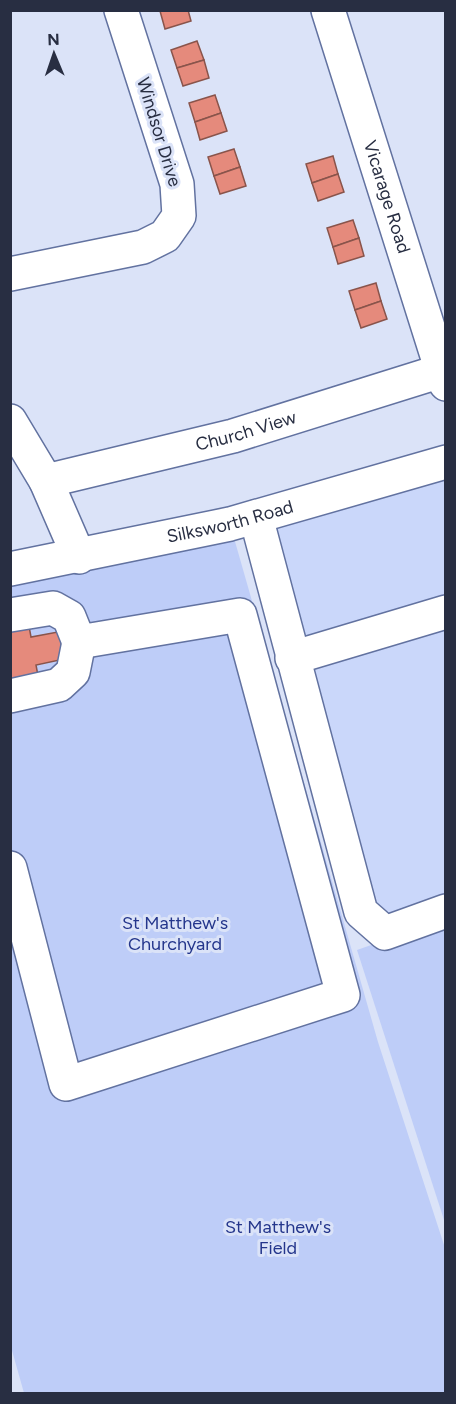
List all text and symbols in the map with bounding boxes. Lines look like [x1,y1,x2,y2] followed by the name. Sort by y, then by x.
[24,24,84,84] north arrow
[47,30,60,49] text: N
[132,75,186,189] street label: Windsor Drive
[359,138,415,256] street label: Vicarage Road
[193,406,299,456] street label: Church View
[165,495,296,548] street label: Silksworth Road
[122,912,228,955] park label: St Matthew's Churchyard
[225,1216,331,1259] park label: St Matthew's Field

